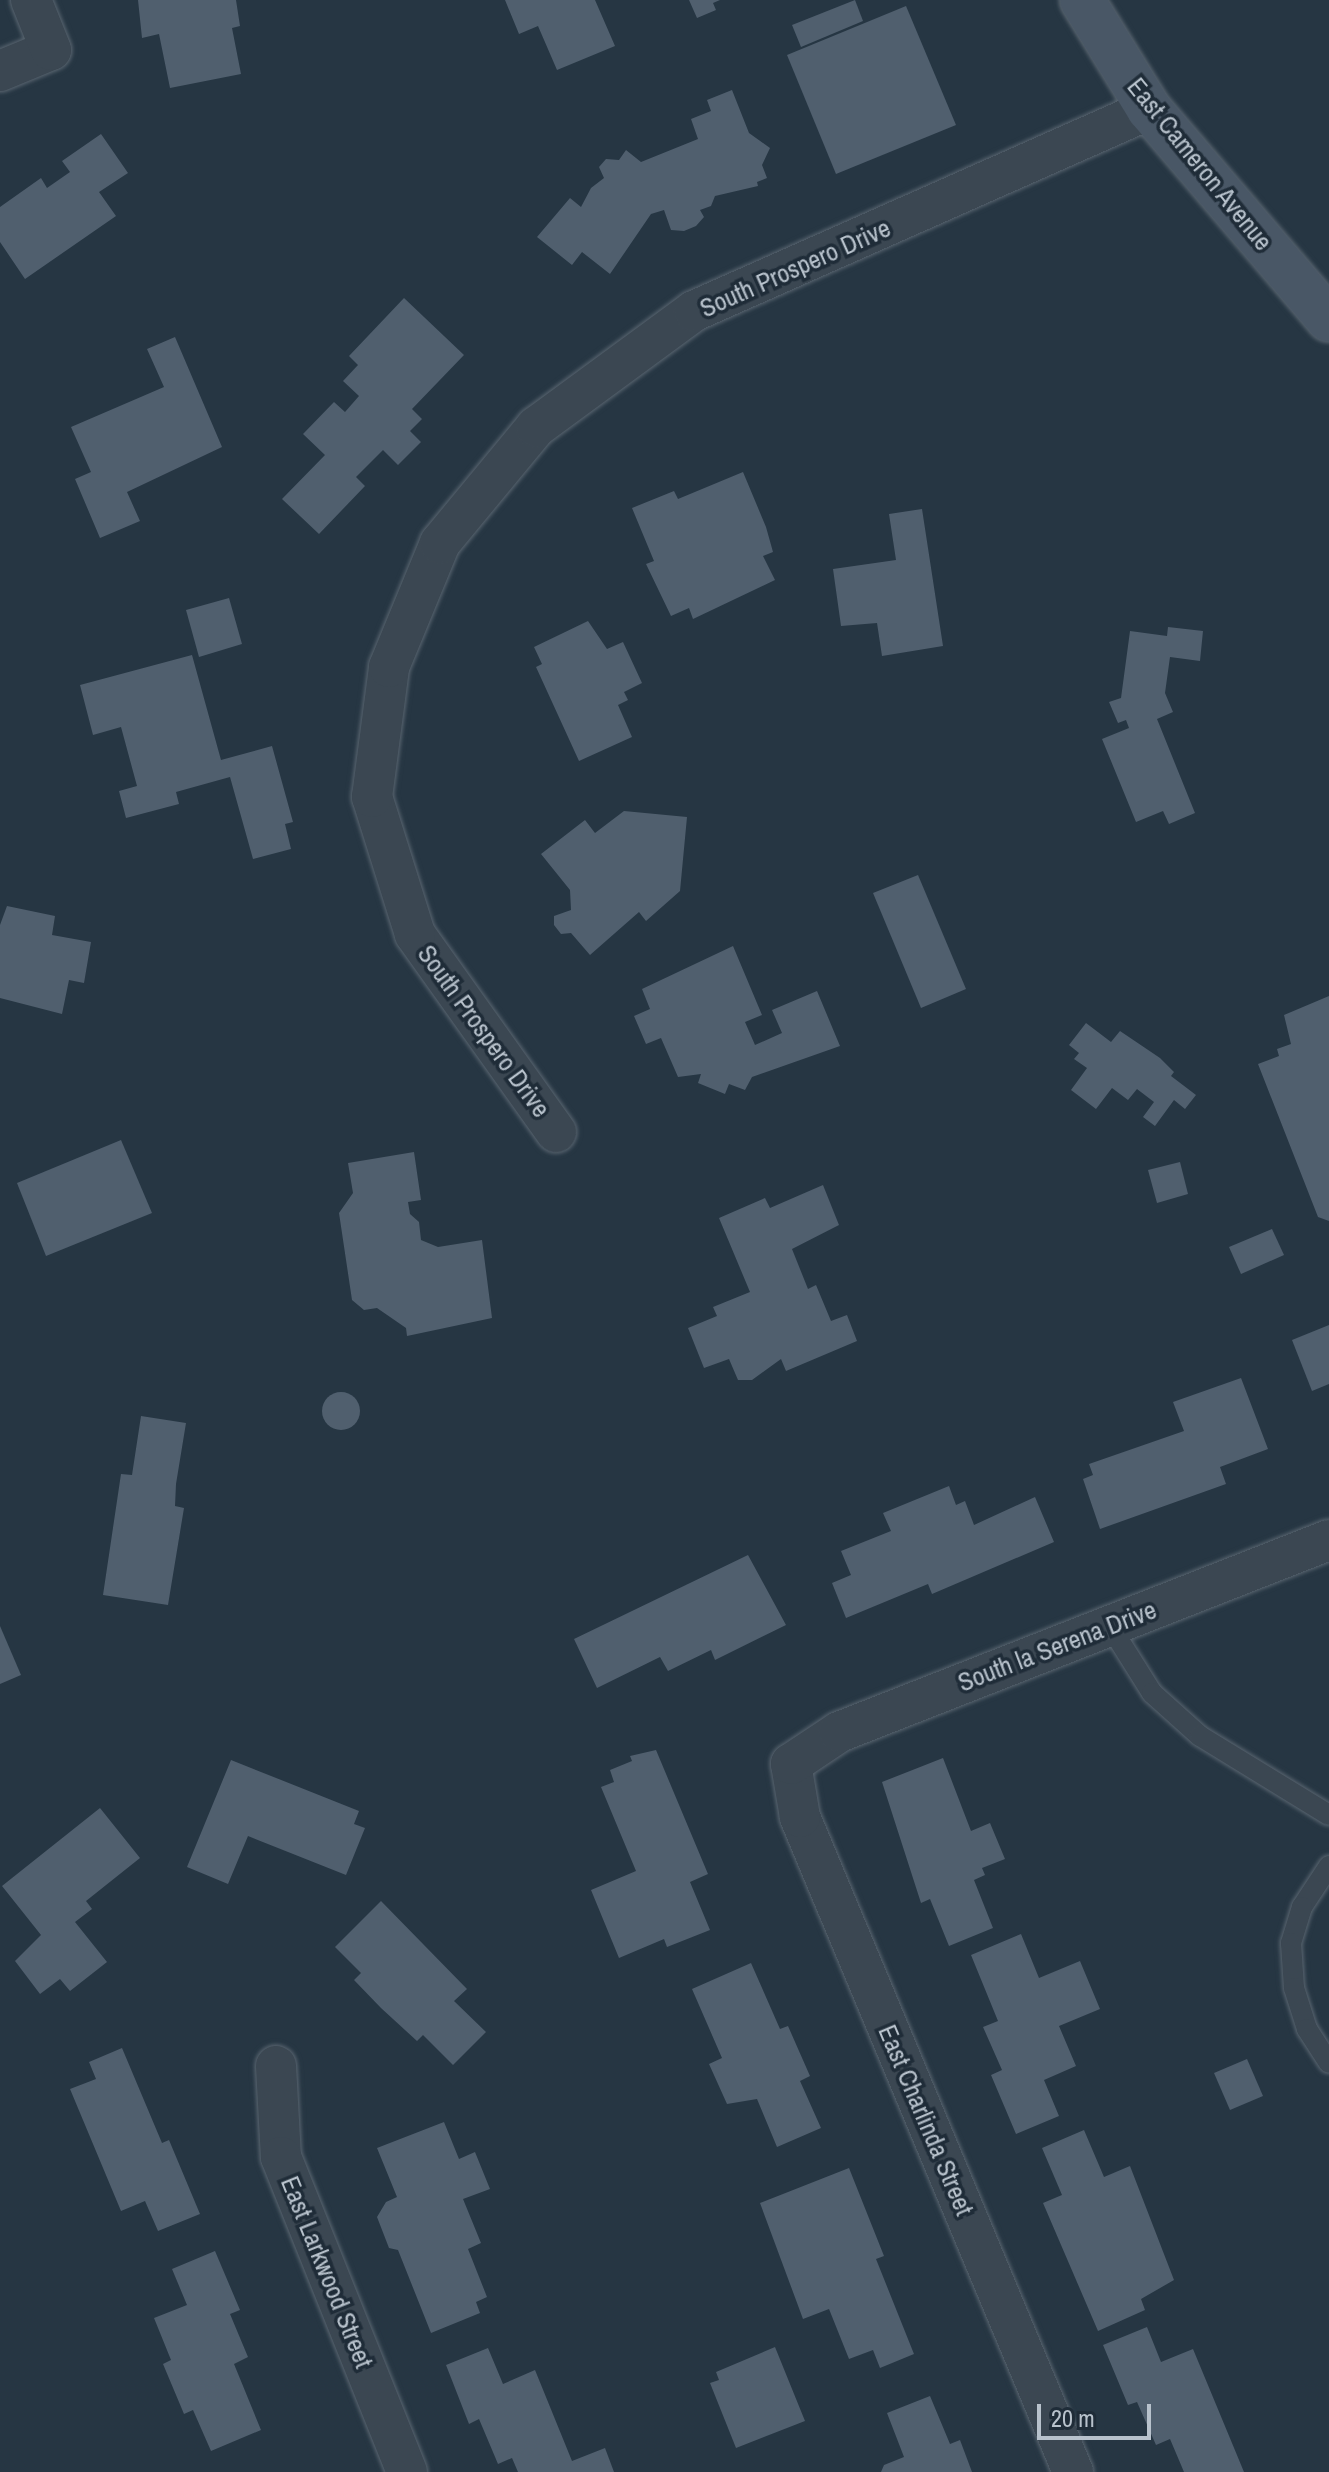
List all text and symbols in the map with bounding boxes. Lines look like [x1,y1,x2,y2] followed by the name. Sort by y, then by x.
[1120,71,1280,257] street label: East Cameron Avenue
[695,212,895,324] street label: South Prospero Drive
[411,939,557,1123] street label: South Prospero Drive
[953,1594,1161,1698] street label: South la Serena Drive
[872,2020,980,2220] street label: East Charlinda Street
[274,2172,380,2372] street label: East Larkwood Street
[1041,2388,1155,2438] scale bar
[1051,2402,1095,2434] text: 20 m

